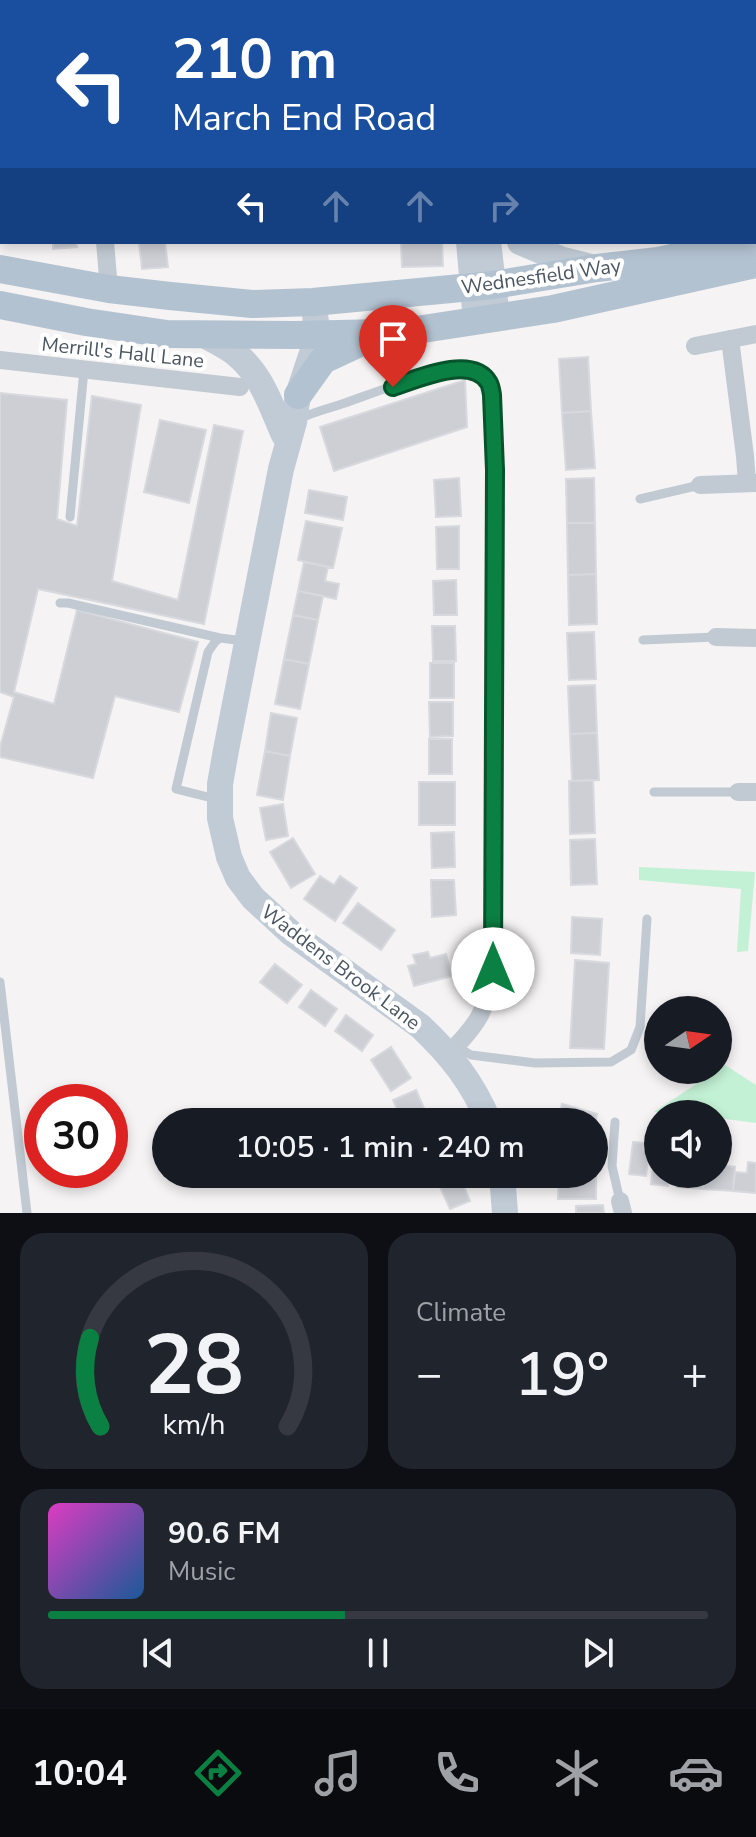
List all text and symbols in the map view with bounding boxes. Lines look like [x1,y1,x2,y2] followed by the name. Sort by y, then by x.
[172,21,337,98] text: 210 m
[40,32,144,136] icon: left
[172,94,436,143] text: March End Road
[230,184,274,228] icon: left
[314,184,358,228] icon: ahead
[398,184,442,228] icon: ahead
[482,184,526,228] icon: right
[460,252,623,301] street label: Wednesfield Way
[359,305,427,387] pin
[371,317,415,361] icon: arrive
[40,331,206,374] street label: Merrill's Hall Lane
[256,899,426,1036] street label: Waddens Brook Lane
[451,927,535,1011] position arrow
[644,996,732,1084] north arrow
[644,996,732,1188] map controls
[24,1084,128,1188] speed limit sign: 30
[644,1100,732,1188] button: sound
[235,1127,525,1168] text: 10:05 · 1 min · 240 m
[416,1295,506,1330] text: Climate
[144,1309,244,1422] text: 28
[515,1334,609,1416] text: 19°
[416,1345,442,1405] text: −
[682,1345,708,1405] text: +
[163,1405,225,1444] text: km/h
[168,1513,280,1554] text: 90.6 FM
[168,1554,235,1589] text: Music
[136,1631,180,1675] icon: previous
[356,1631,400,1675] icon: pause
[576,1631,620,1675] icon: next
[190,1745,246,1801] icon: directions
[310,1745,366,1801] icon: music
[429,1745,485,1801] icon: phone
[549,1745,605,1801] icon: climate
[668,1745,724,1801] icon: car
[32,1749,127,1798] text: 10:04

